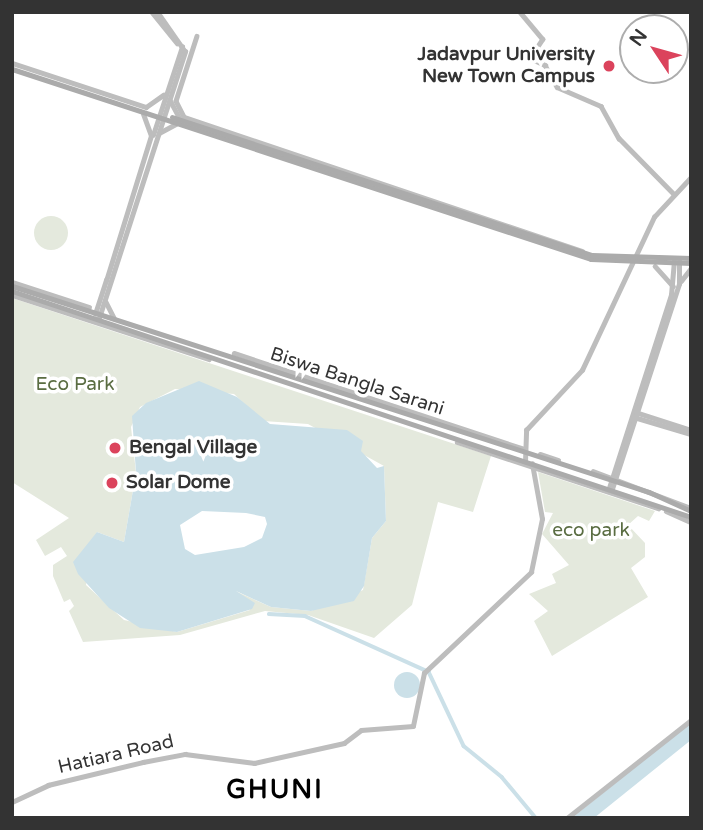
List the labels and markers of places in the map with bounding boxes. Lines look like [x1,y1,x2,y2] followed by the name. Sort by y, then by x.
[418,44,595,88] place label: Jadavpur University New Town Campus
[601,58,617,74] marker: Jadavpur University New Town Campus
[129,437,257,459] place label: Bengal Village
[107,440,123,456] marker: Bengal Village
[126,472,231,494] place label: Solar Dome
[104,475,120,491] marker: Solar Dome

